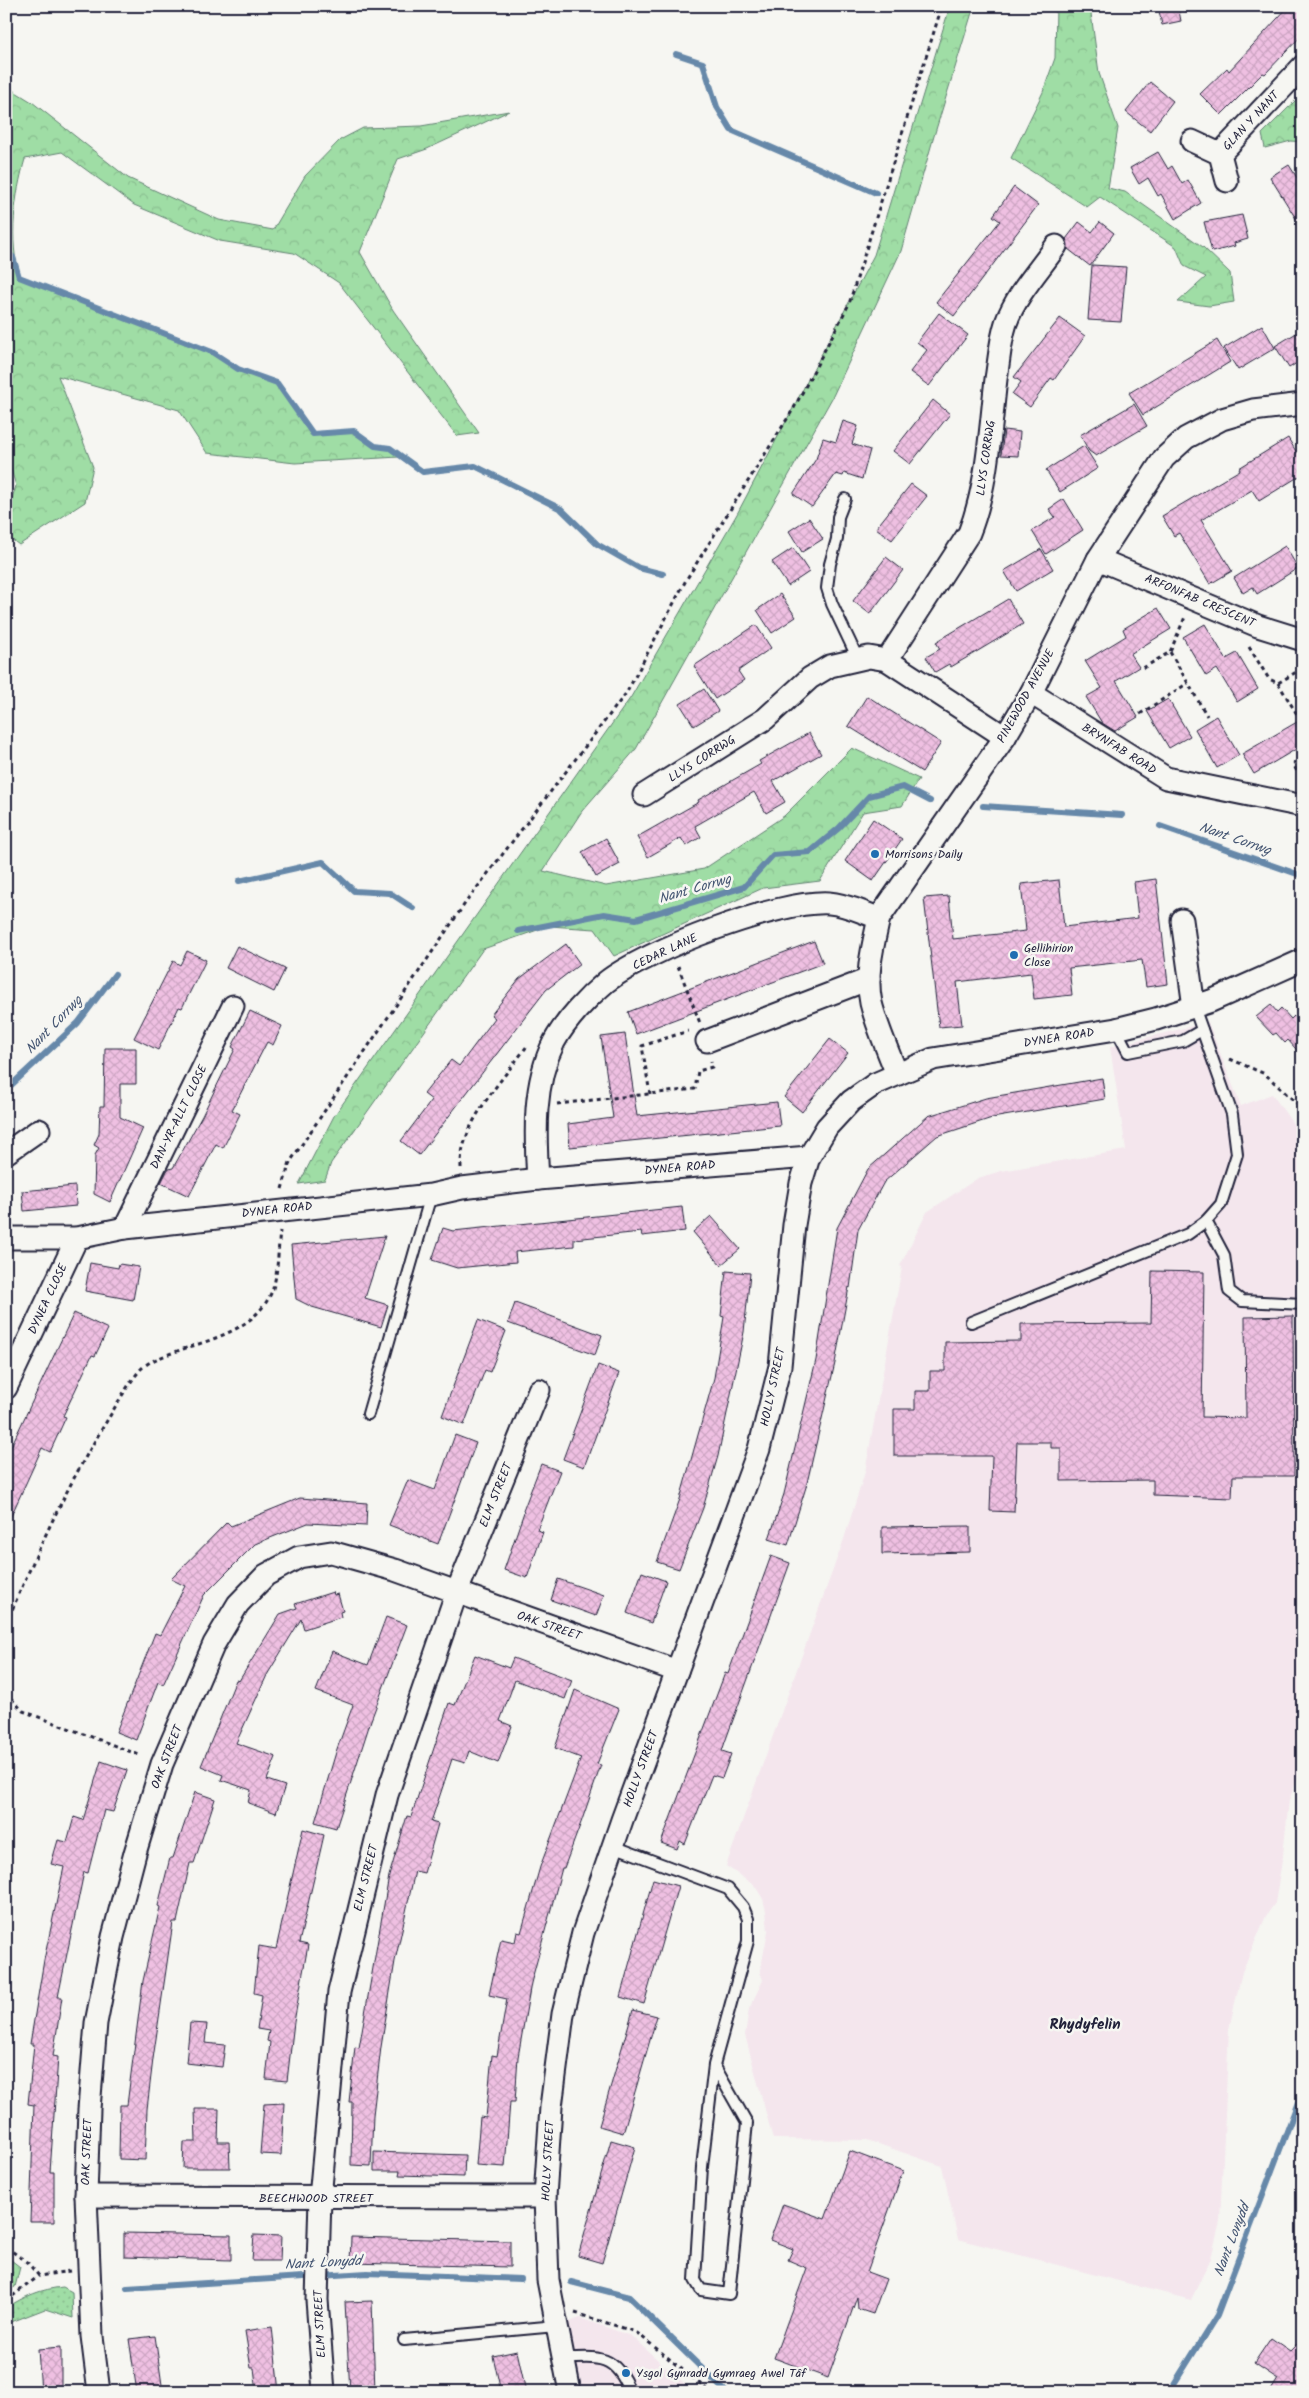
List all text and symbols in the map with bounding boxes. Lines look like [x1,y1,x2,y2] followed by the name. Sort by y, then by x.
[1218,86,1285,155] street label: GLAN Y NANT
[971,419,1001,497] street label: LLYS CORRWG
[1142,569,1260,633] street label: ARFONFAB CRESCENT
[992,645,1060,747] street label: PINEWOOD AVENUE
[1078,718,1160,780] street label: BRYNFAB ROAD
[665,731,739,787] street label: LLYS CORRWG
[1196,816,1275,862] water label: Nant Corrwg
[885,845,963,864] place label: Morrisons Daily
[869,848,881,860] marker: Morrisons Daily
[656,868,735,910] water label: Nant Corrwg
[629,928,702,975] street label: CEDAR LANE
[1024,939,1073,972] place label: Gellihirion Close
[1008,949,1020,961] marker: Gellihirion Close
[20,990,89,1059] water label: Nant Corrwg
[1022,1023,1096,1053] street label: DYNEA ROAD
[145,1061,213,1172] street label: DAN-YR-ALLT CLOSE
[644,1155,717,1181] street label: DYNEA ROAD
[241,1197,314,1223] street label: DYNEA ROAD
[23,1259,73,1338] street label: DYNEA CLOSE
[755,1344,791,1428] street label: HOLLY STREET
[474,1458,518,1530] street label: ELM STREET
[514,1606,585,1646] street label: OAK STREET
[146,1721,188,1792] street label: OAK STREET
[618,1726,664,1810] street label: HOLLY STREET
[349,1841,384,1913] street label: ELM STREET
[1049,2013,1121,2037] district label: Rhydyfelin
[76,2117,98,2186] street label: OAK STREET
[536,2119,560,2202] street label: HOLLY STREET
[259,2189,374,2208] street label: BEECHWOOD STREET
[1208,2198,1257,2280] water label: Nant Lonydd
[284,2250,365,2276] water label: Nant Lonydd
[309,2288,331,2359] street label: ELM STREET
[636,2364,807,2383] place label: Ysgol Gynradd Gymraeg Awel Tâf
[620,2367,632,2379] marker: Ysgol Gynradd Gymraeg Awel Tâf

